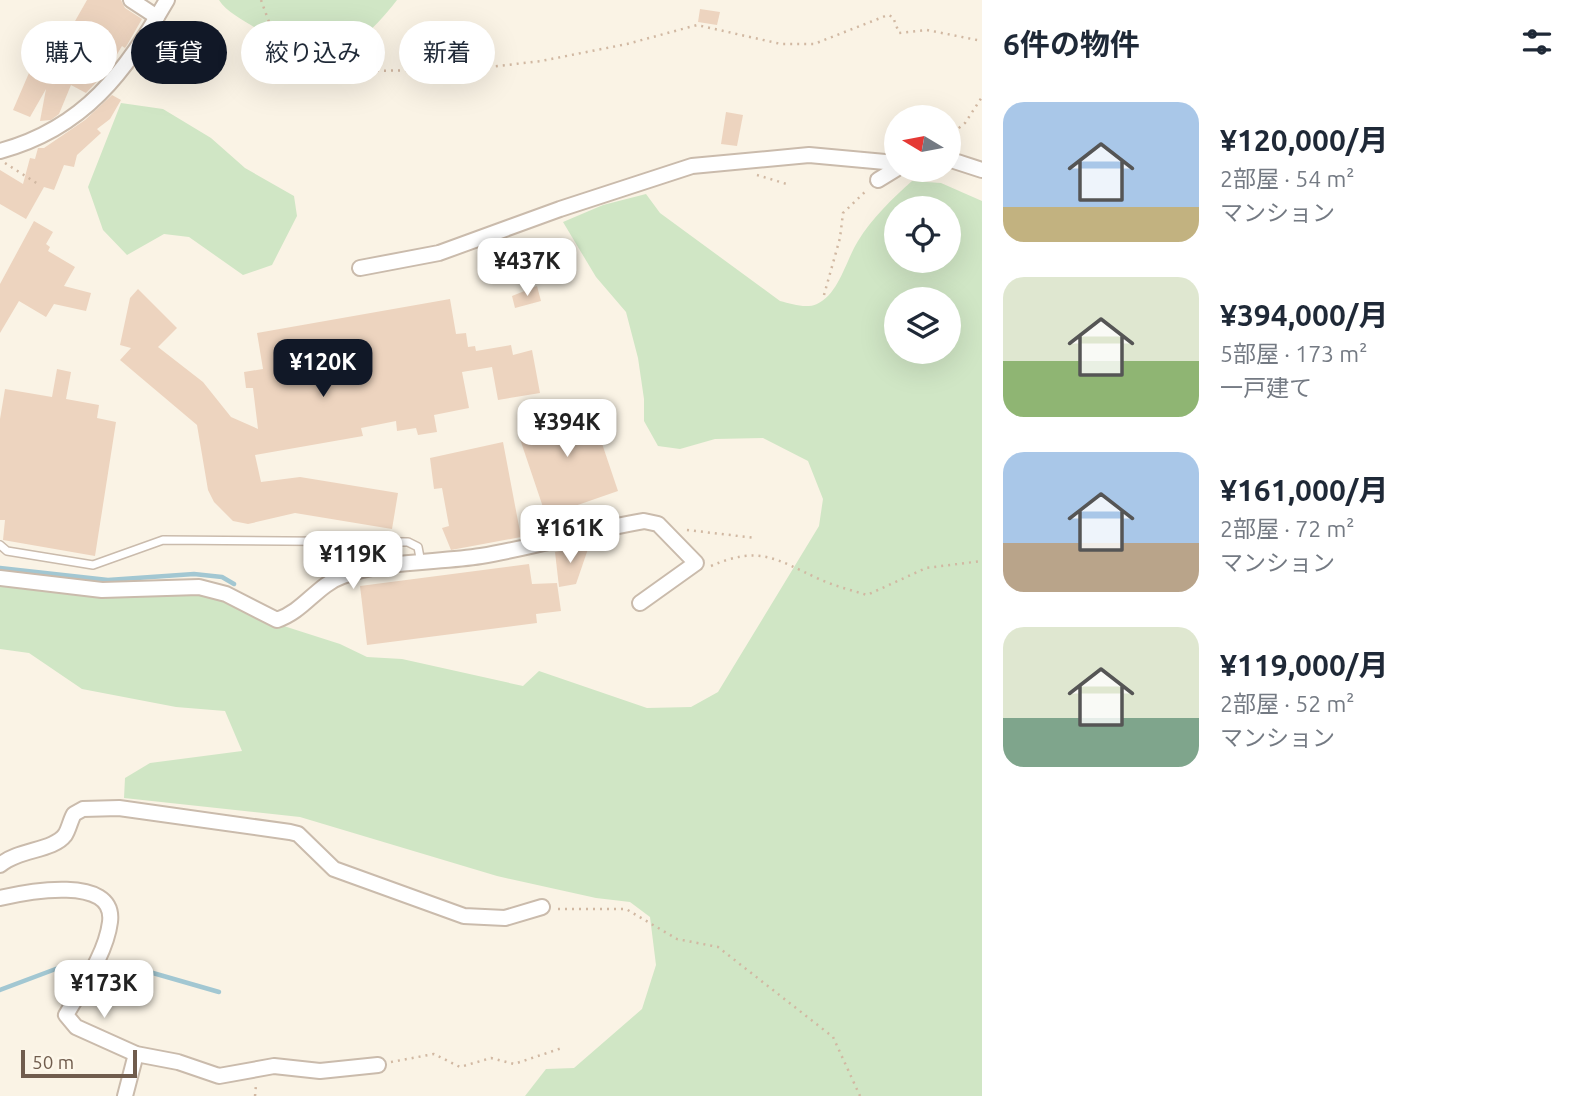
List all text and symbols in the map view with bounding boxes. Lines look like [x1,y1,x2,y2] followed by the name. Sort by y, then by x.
[21,21,117,84] chip: 購入
[131,21,227,84] chip: 賃貸
[241,21,385,84] chip: 絞り込み
[399,21,495,84] chip: 新着
[1518,23,1556,61] icon: filters
[1003,27,1140,61] text: 6件の物件
[884,105,961,182] north arrow
[884,105,961,364] map controls
[1220,123,1388,157] text: ¥120,000/月
[1059,130,1143,214] icon: home
[1220,166,1354,191] text: 2部屋 · 54 m²
[884,196,961,273] button: locate
[1220,200,1335,225] text: マンション
[478,238,576,298] pin: ¥437K
[493,248,561,273] text: ¥437K
[884,287,961,364] button: layers
[1220,298,1388,332] text: ¥394,000/月
[1059,305,1143,389] icon: home
[274,340,372,399] pin: ¥120K
[1220,341,1367,366] text: 5部屋 · 173 m²
[289,349,357,374] text: ¥120K
[1220,375,1312,400] text: 一戸建て
[518,400,616,459] pin: ¥394K
[533,409,601,434] text: ¥394K
[1220,473,1388,507] text: ¥161,000/月
[1059,480,1143,564] icon: home
[521,505,619,565] pin: ¥161K
[536,515,604,540] text: ¥161K
[1220,516,1354,541] text: 2部屋 · 72 m²
[304,532,402,591] pin: ¥119K
[319,541,387,566] text: ¥119K
[1220,550,1335,575] text: マンション
[1220,648,1388,682] text: ¥119,000/月
[1059,655,1143,739] icon: home
[1220,691,1354,716] text: 2部屋 · 52 m²
[1220,725,1335,750] text: マンション
[55,960,153,1020] pin: ¥173K
[70,970,138,995] text: ¥173K
[21,1047,136,1079] scale bar
[32,1051,74,1073] text: 50 m

